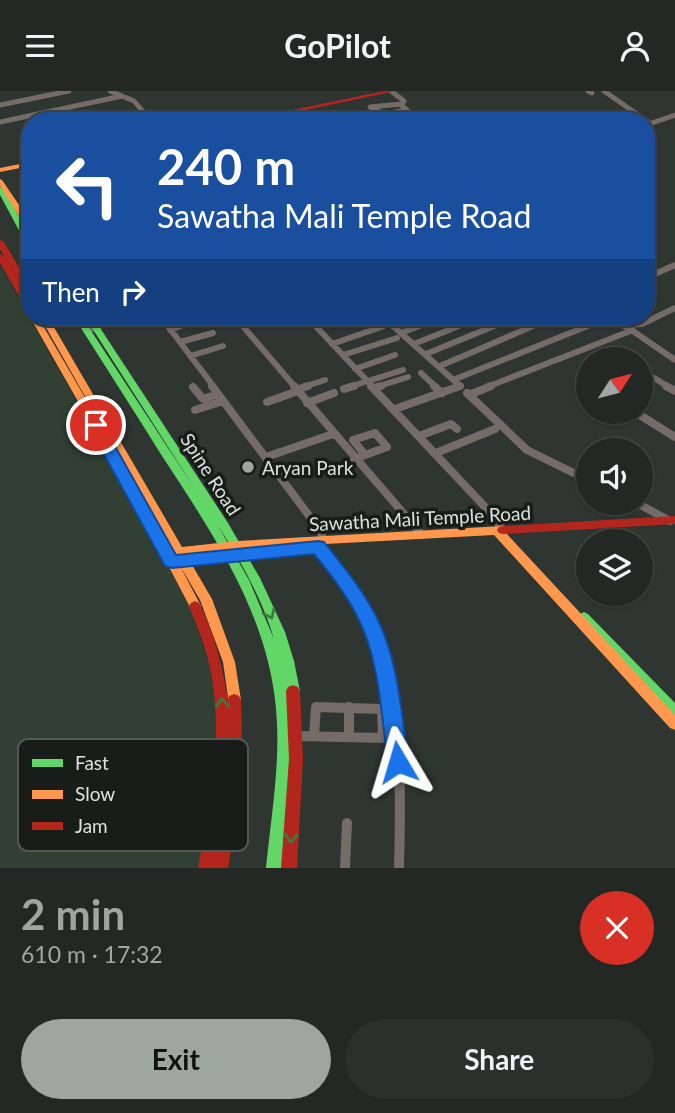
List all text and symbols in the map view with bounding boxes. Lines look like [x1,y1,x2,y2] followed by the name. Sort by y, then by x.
[284,26,391,65] text: GoPilot
[21,27,59,65] icon: menu
[616,27,654,65] icon: person
[157,137,295,195] text: 240 m
[42,140,133,231] icon: left
[157,196,531,235] text: Sawatha Mali Temple Road
[114,273,152,311] icon: right
[42,276,100,308] text: Then
[576,347,653,423] north arrow
[576,347,653,606] map controls
[66,395,126,455] pin
[77,406,115,444] icon: arrive
[176,429,246,519] street label: Spine Road
[576,438,653,515] button: sound
[262,456,354,479] place label: Aryan Park
[240,459,256,475] marker: Aryan Park
[308,501,532,535] street label: Sawatha Mali Temple Road
[576,529,653,606] button: layers
[262,607,276,619] one-way arrow
[215,697,230,708] one-way arrow
[361,725,435,799] position arrow
[18,739,248,851] legend
[75,751,109,774] text: Fast
[75,782,115,805] text: Slow
[75,814,108,837] text: Jam
[284,833,299,844] one-way arrow
[21,889,125,939] text: 2 min
[580,891,654,965] button: close
[21,940,163,968] text: 610 m · 17:32
[21,1019,331,1099] button: Exit
[345,1019,654,1099] button: Share

